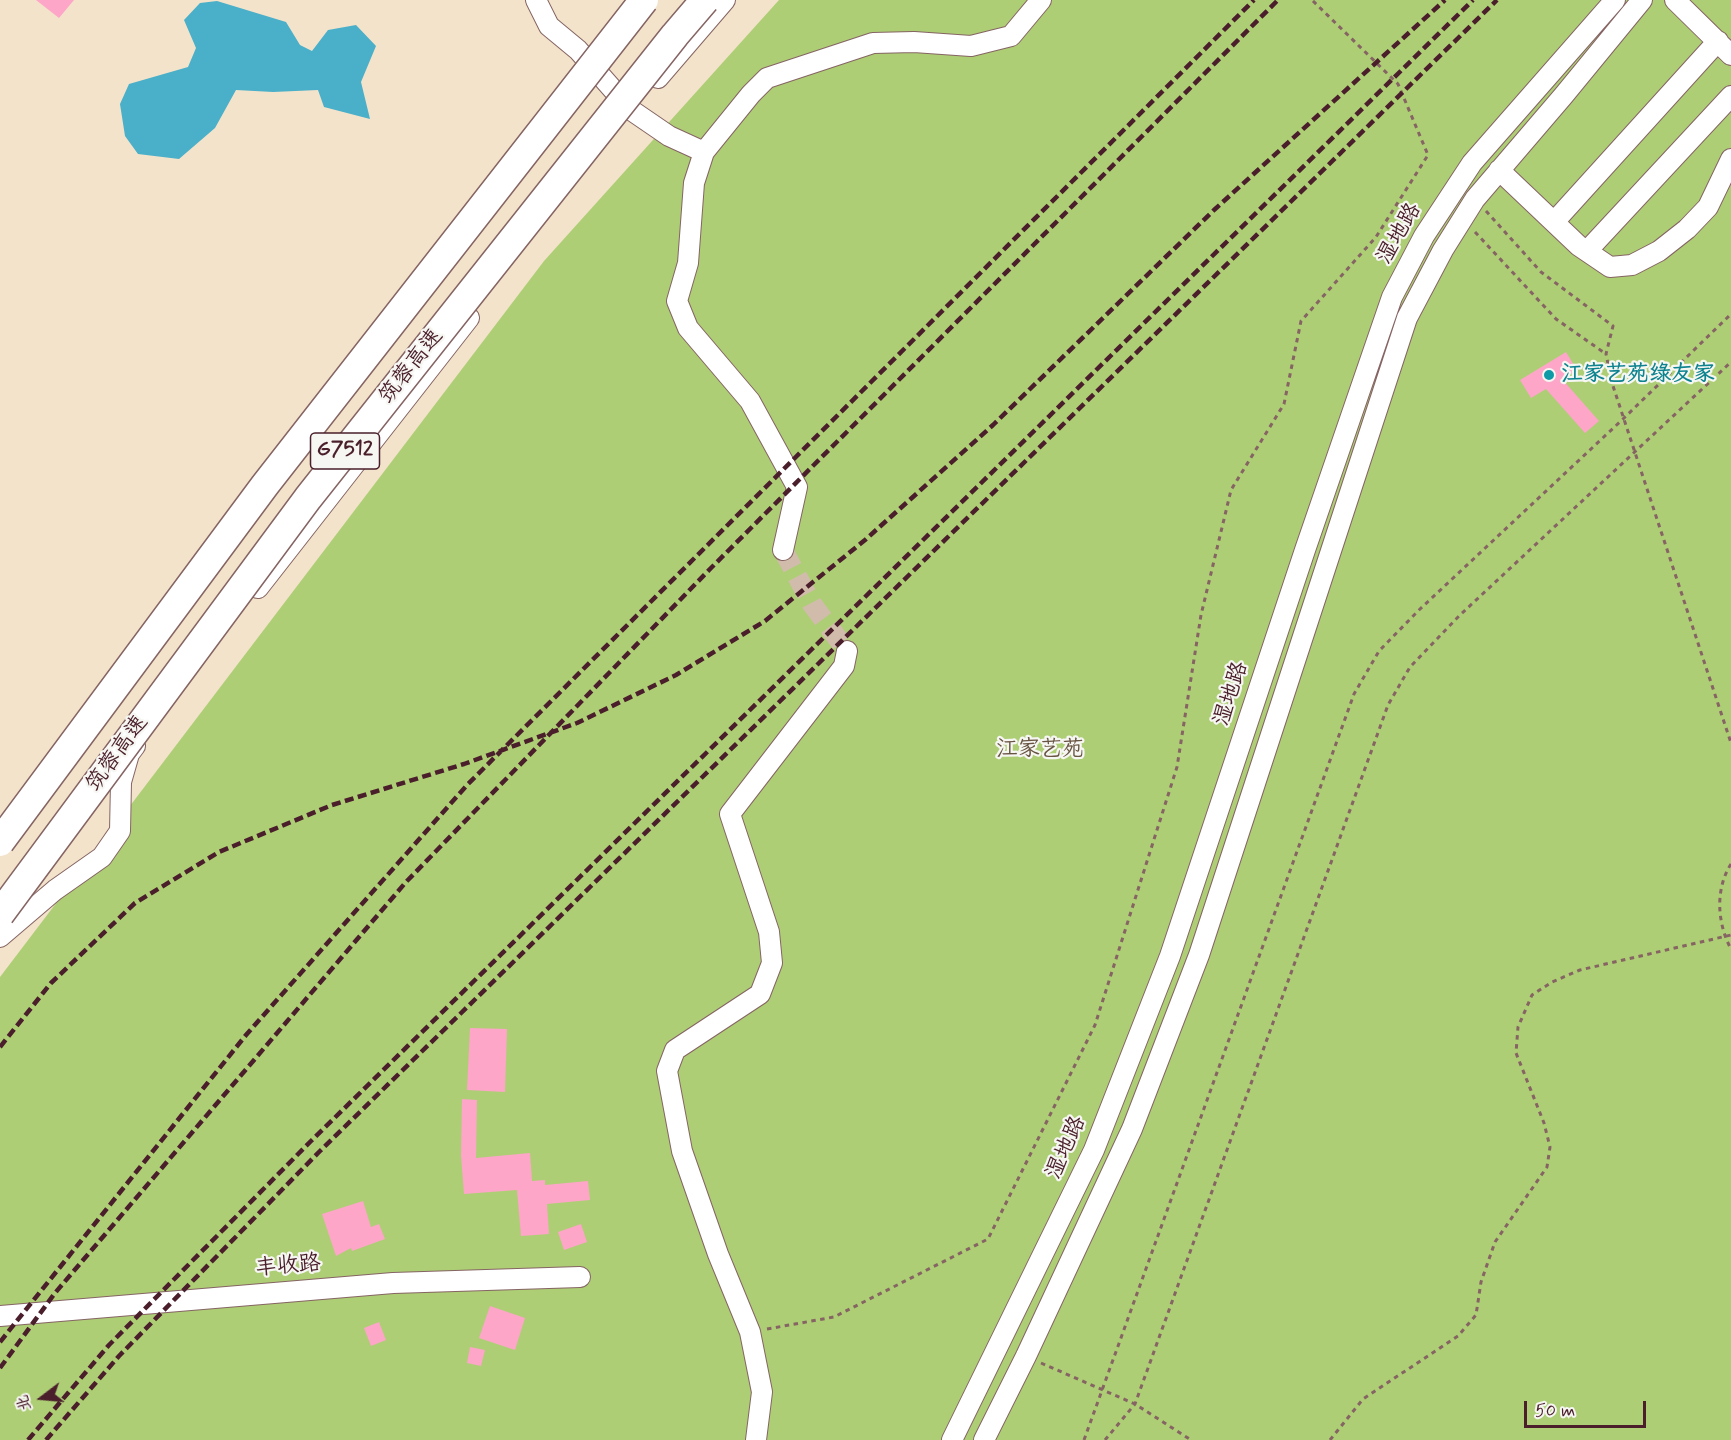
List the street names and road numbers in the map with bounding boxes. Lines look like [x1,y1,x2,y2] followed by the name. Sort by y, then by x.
[1372,199,1428,269] street label: 湿地路
[375,324,449,410] street label: 筑蓉高速
[310,433,380,469] road number: G7512
[1209,659,1255,729] street label: 湿地路
[81,711,155,797] street label: 筑蓉高速
[1042,1112,1092,1184] street label: 湿地路
[254,1251,322,1283] street label: 丰收路

